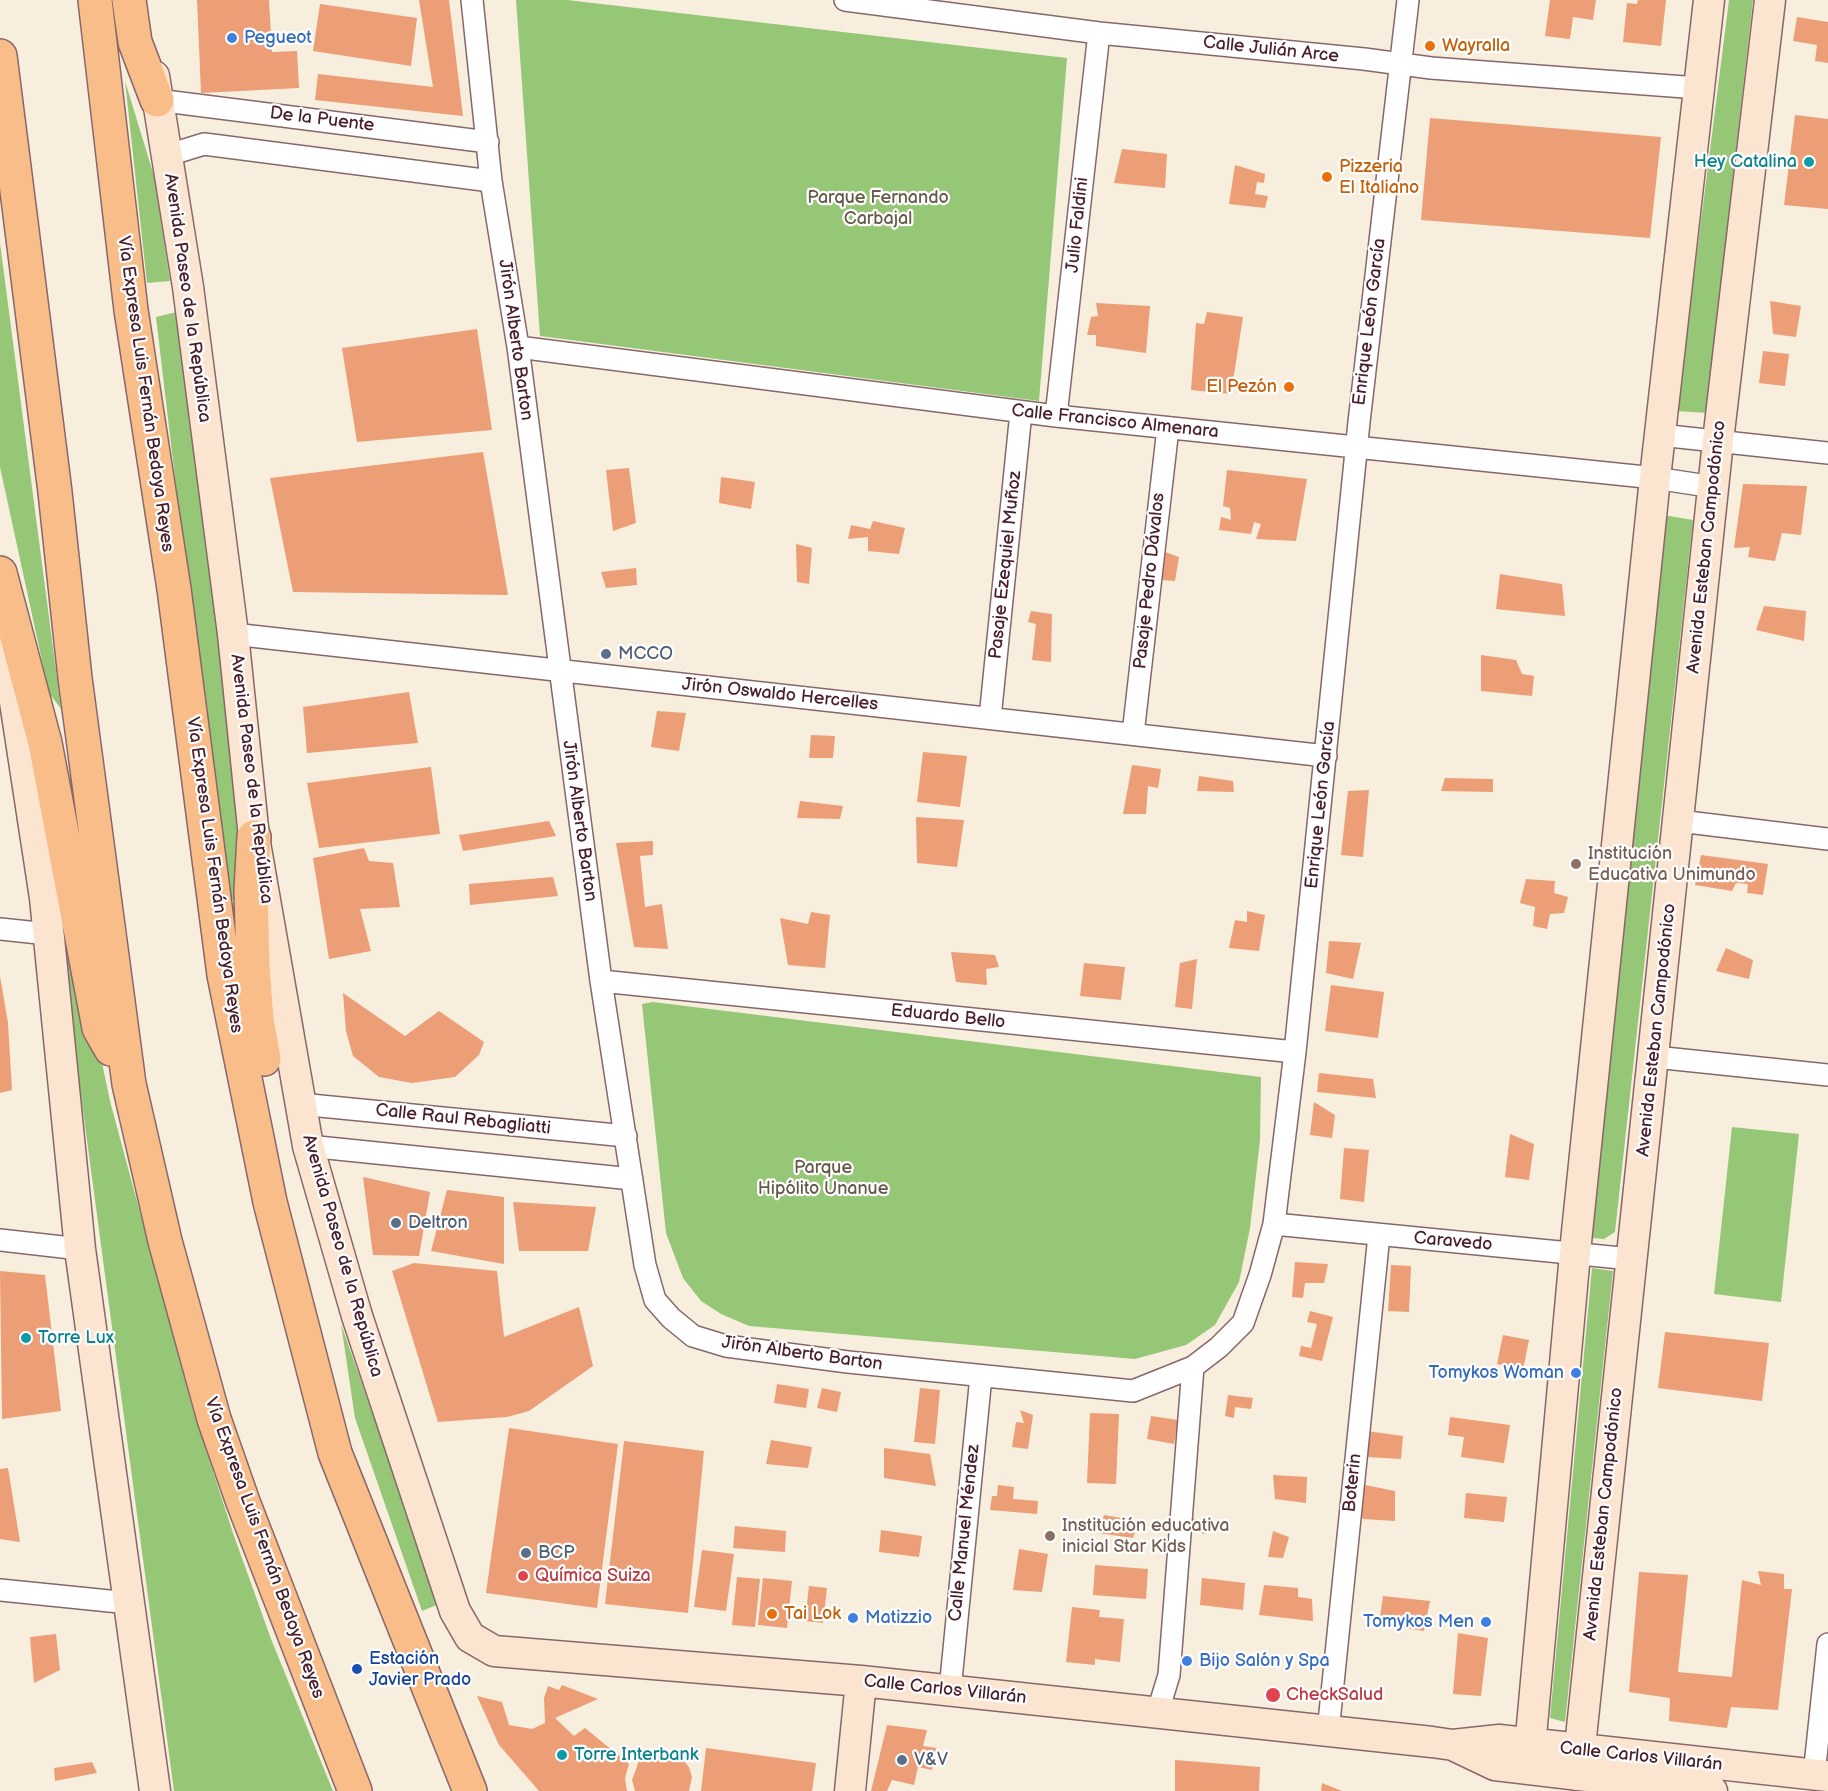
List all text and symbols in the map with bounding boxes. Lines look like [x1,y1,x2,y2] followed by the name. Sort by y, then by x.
[244,27,312,49] place label: Pegueot
[225,31,239,45] marker: Pegueot
[1202,32,1340,68] street label: Calle Julián Arce
[1442,35,1510,57] place label: Wayralla
[1423,39,1437,53] marker: Wayralla
[268,103,376,137] street label: De la Puente
[1694,151,1797,173] place label: Hey Catalina
[1802,155,1816,169] marker: Hey Catalina
[1339,156,1419,198] place label: Pizzeria El Italiano
[1320,170,1334,184] marker: Pizzeria El Italiano
[159,172,215,424] street label: Avenida Paseo de la República
[1062,176,1094,274] street label: Julio Faldini
[807,187,949,230] park label: Parque Fernando Carbajal
[112,235,178,553] street label: Vía Expresa Luis Fernán Bedoya Reyes
[1349,237,1391,407] street label: Enrique León García
[493,258,537,422] street label: Jirón Alberto Barton
[1206,376,1277,398] place label: El Pezón
[1282,380,1296,394] marker: El Pezón
[1010,400,1220,444] street label: Calle Francisco Almenara
[1683,419,1731,675] street label: Avenida Esteban Campodónico
[985,470,1027,660] street label: Pasaje Ezequiel Muñoz
[1130,492,1170,670] street label: Pasaje Pedro Dávalos
[618,643,673,665] place label: MCCO
[599,647,613,661] marker: MCCO
[225,653,277,905] street label: Avenida Paseo de la República
[681,674,879,716] street label: Jirón Oswaldo Hercelles
[181,716,247,1034] street label: Vía Expresa Luis Fernán Bedoya Reyes
[1301,720,1341,890] street label: Enrique León García
[557,739,601,903] street label: Jirón Alberto Barton
[1588,843,1756,886] place label: Institución Educativa Unimundo
[1569,857,1583,871] marker: Institución Educativa Unimundo
[1633,902,1681,1158] street label: Avenida Esteban Campodónico
[890,1000,1006,1034] street label: Eduardo Bello
[374,1100,552,1140] street label: Calle Raul Rebagliatti
[297,1132,387,1380] street label: Avenida Paseo de la República
[758,1157,888,1200] park label: Parque Hipólito Unanue
[408,1212,468,1234] place label: Deltron
[389,1216,403,1230] marker: Deltron
[1413,1228,1493,1256] street label: Caravedo
[38,1327,114,1349] place label: Torre Lux
[19,1331,33,1345] marker: Torre Lux
[720,1332,884,1376] street label: Jirón Alberto Barton
[1428,1362,1564,1384] place label: Tomykos Woman
[1569,1366,1583,1380] marker: Tomykos Woman
[1580,1386,1628,1642] street label: Avenida Esteban Campodónico
[199,1394,329,1702] street label: Vía Expresa Luis Fernán Bedoya Reyes
[945,1443,985,1623] street label: Calle Manuel Méndez
[1339,1453,1367,1513] street label: Boterin
[1062,1515,1229,1558] place label: Institución educativa inicial Star Kids
[1043,1529,1057,1543] marker: Institución educativa inicial Star Kids
[538,1542,574,1564] place label: BCP
[519,1546,533,1560] marker: BCP
[535,1565,651,1587] place label: Química Suiza
[516,1569,530,1583] marker: Química Suiza
[784,1603,841,1625] place label: Tai Lok
[765,1607,779,1621] marker: Tai Lok
[865,1607,932,1629] place label: Matizzio
[846,1611,860,1625] marker: Matizzio
[1363,1611,1474,1633] place label: Tomykos Men
[1479,1615,1493,1629] marker: Tomykos Men
[369,1648,471,1690] place label: Estación Javier Prado
[1199,1650,1330,1672] place label: Bijo Salón y Spa
[1180,1654,1194,1668] marker: Bijo Salón y Spa
[350,1662,364,1676] marker: Estación Javier Prado
[862,1671,1028,1709] street label: Calle Carlos Villarán
[1286,1684,1383,1706] place label: CheckSalud
[1264,1686,1282,1704] marker: CheckSalud
[1558,1738,1724,1776] street label: Calle Carlos Villarán
[574,1744,699,1766] place label: Torre Interbank
[555,1748,569,1762] marker: Torre Interbank
[914,1749,948,1771] place label: V&V
[895,1753,909,1767] marker: V&V

